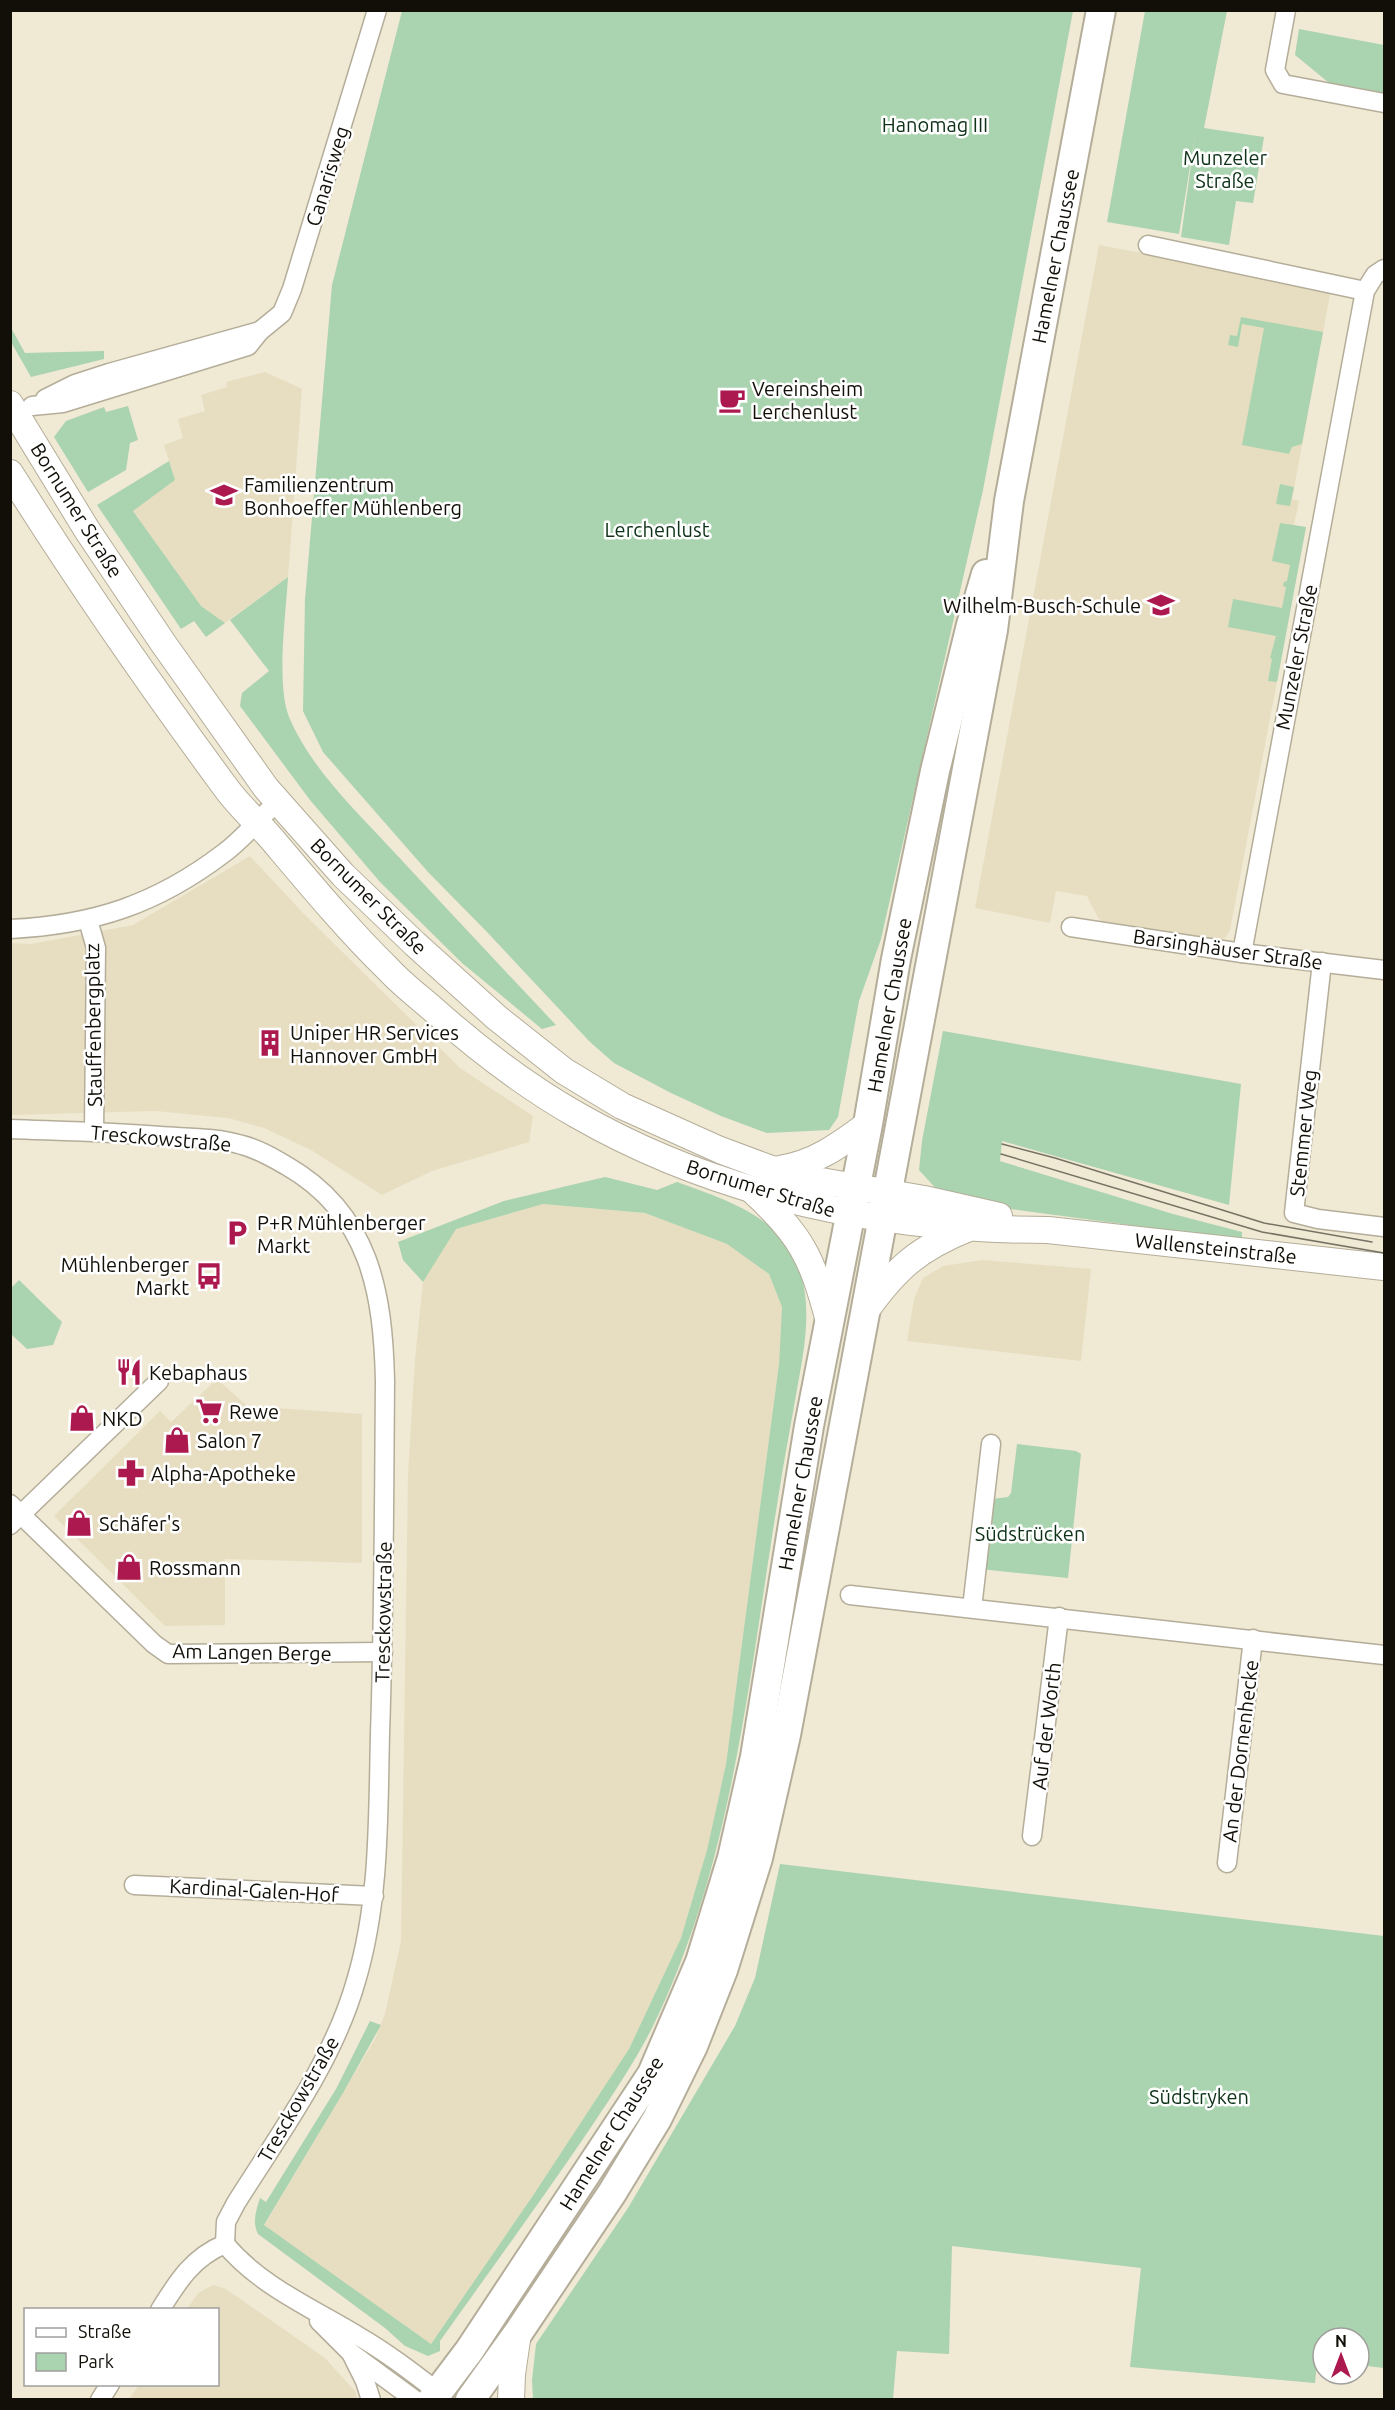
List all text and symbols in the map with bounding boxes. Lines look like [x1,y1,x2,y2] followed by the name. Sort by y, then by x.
[882,113,988,136] park label: Hanomag III
[301,123,353,229] street label: Canarisweg
[1183,146,1267,192] park label: Munzeler Straße
[1027,167,1083,345] street label: Hamelner Chaussee
[752,377,863,423] place label: Vereinsheim Lerchenlust
[717,385,747,415] cafe icon: Vereinsheim Lerchenlust
[26,438,128,582] street label: Bornumer Straße
[244,473,462,519] place label: Familienzentrum Bonhoeffer Mühlenberg
[209,480,239,510] school or university icon: Familienzentrum Bonhoeffer Mühlenberg
[604,518,710,541] park label: Lerchenlust
[1271,582,1321,732] street label: Munzeler Straße
[1146,590,1176,620] school or university icon: Wilhelm-Busch-Schule
[943,594,1141,617] place label: Wilhelm-Busch-Schule
[306,833,432,959] street label: Bornumer Straße
[862,916,916,1094] street label: Hamelner Chaussee
[1132,924,1324,974] street label: Barsinghäuser Straße
[80,943,106,1107] street label: Stauffenbergplatz
[290,1021,459,1067] place label: Uniper HR Services Hannover GmbH
[255,1028,285,1058] building icon: Uniper HR Services Hannover GmbH
[1285,1068,1321,1198] street label: Stemmer Weg
[90,1120,232,1156] street label: Tresckowstraße
[684,1154,838,1222] street label: Bornumer Straße
[257,1211,426,1257] place label: P+R Mühlenberger Markt
[222,1218,252,1248] parking icon: P+R Mühlenberger Markt
[1134,1228,1298,1268] street label: Wallensteinstraße
[61,1253,189,1299] place label: Mühlenberger Markt
[194,1261,224,1291] bus stop icon: Mühlenberger Markt
[114,1357,144,1387] restaurant icon: Kebaphaus
[149,1361,247,1384] place label: Kebaphaus
[773,1394,827,1572] street label: Hamelner Chaussee
[194,1396,224,1426] supermarket icon: Rewe
[229,1400,279,1423] place label: Rewe
[67,1403,97,1433] shop icon: NKD
[102,1407,143,1430] place label: NKD
[162,1425,192,1455] shop icon: Salon 7
[197,1429,262,1452] place label: Salon 7
[116,1458,146,1488] pharmacy icon: Alpha-Apotheke
[151,1462,296,1485] place label: Alpha-Apotheke
[64,1508,94,1538] shop icon: Schäfer's
[99,1512,180,1535] place label: Schäfer's
[975,1522,1085,1545] park label: Südstrücken
[370,1541,396,1683] street label: Tresckowstraße
[114,1552,144,1582] shop icon: Rossmann
[149,1556,241,1579] place label: Rossmann
[172,1639,332,1665] street label: Am Langen Berge
[1217,1658,1263,1844] street label: An der Dornenhecke
[1027,1661,1065,1791] street label: Auf der Worth
[169,1874,340,1906] street label: Kardinal-Galen-Hof
[253,2032,343,2166] street label: Tresckowstraße
[554,2052,668,2214] street label: Hamelner Chaussee
[1149,2085,1249,2108] park label: Südstryken
[24,2308,219,2386] legend
[78,2321,131,2341] text: Straße
[1311,2326,1371,2386] north arrow
[1335,2332,1347,2350] text: N
[78,2351,114,2371] text: Park

